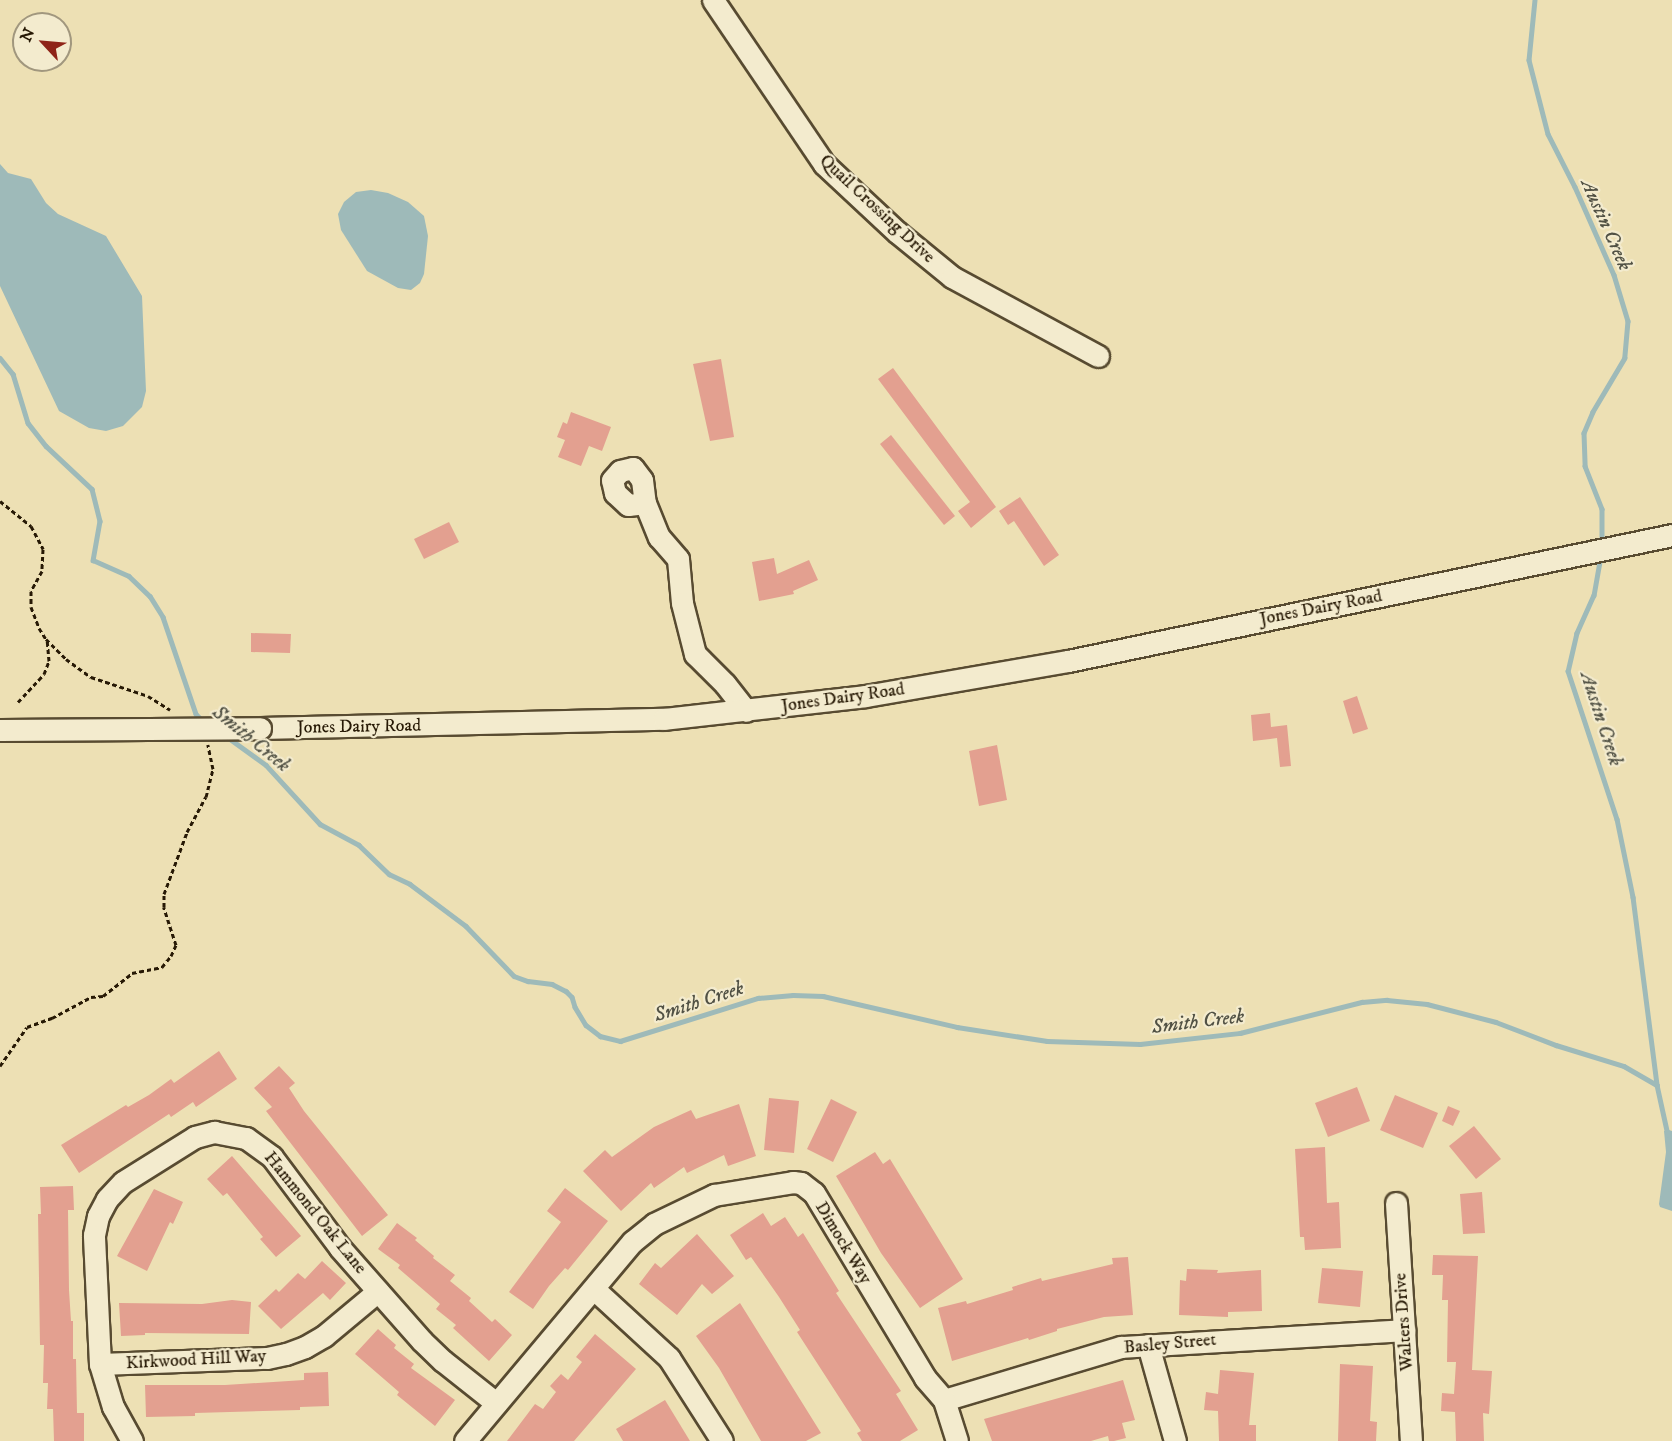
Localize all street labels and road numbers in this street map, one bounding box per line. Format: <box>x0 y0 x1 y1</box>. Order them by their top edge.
street label: Quail Crossing Drive <box>815 150 939 268</box>
street label: Jones Dairy Road <box>1258 586 1384 630</box>
street label: Jones Dairy Road <box>780 679 906 717</box>
street label: Jones Dairy Road <box>297 715 421 739</box>
street label: Hammond Oak Lane <box>259 1147 371 1279</box>
street label: Dimock Way <box>810 1198 876 1288</box>
street label: Walters Drive <box>1390 1272 1418 1372</box>
street label: Basley Street <box>1123 1329 1217 1359</box>
street label: Kirkwood Hill Way <box>125 1346 267 1374</box>

